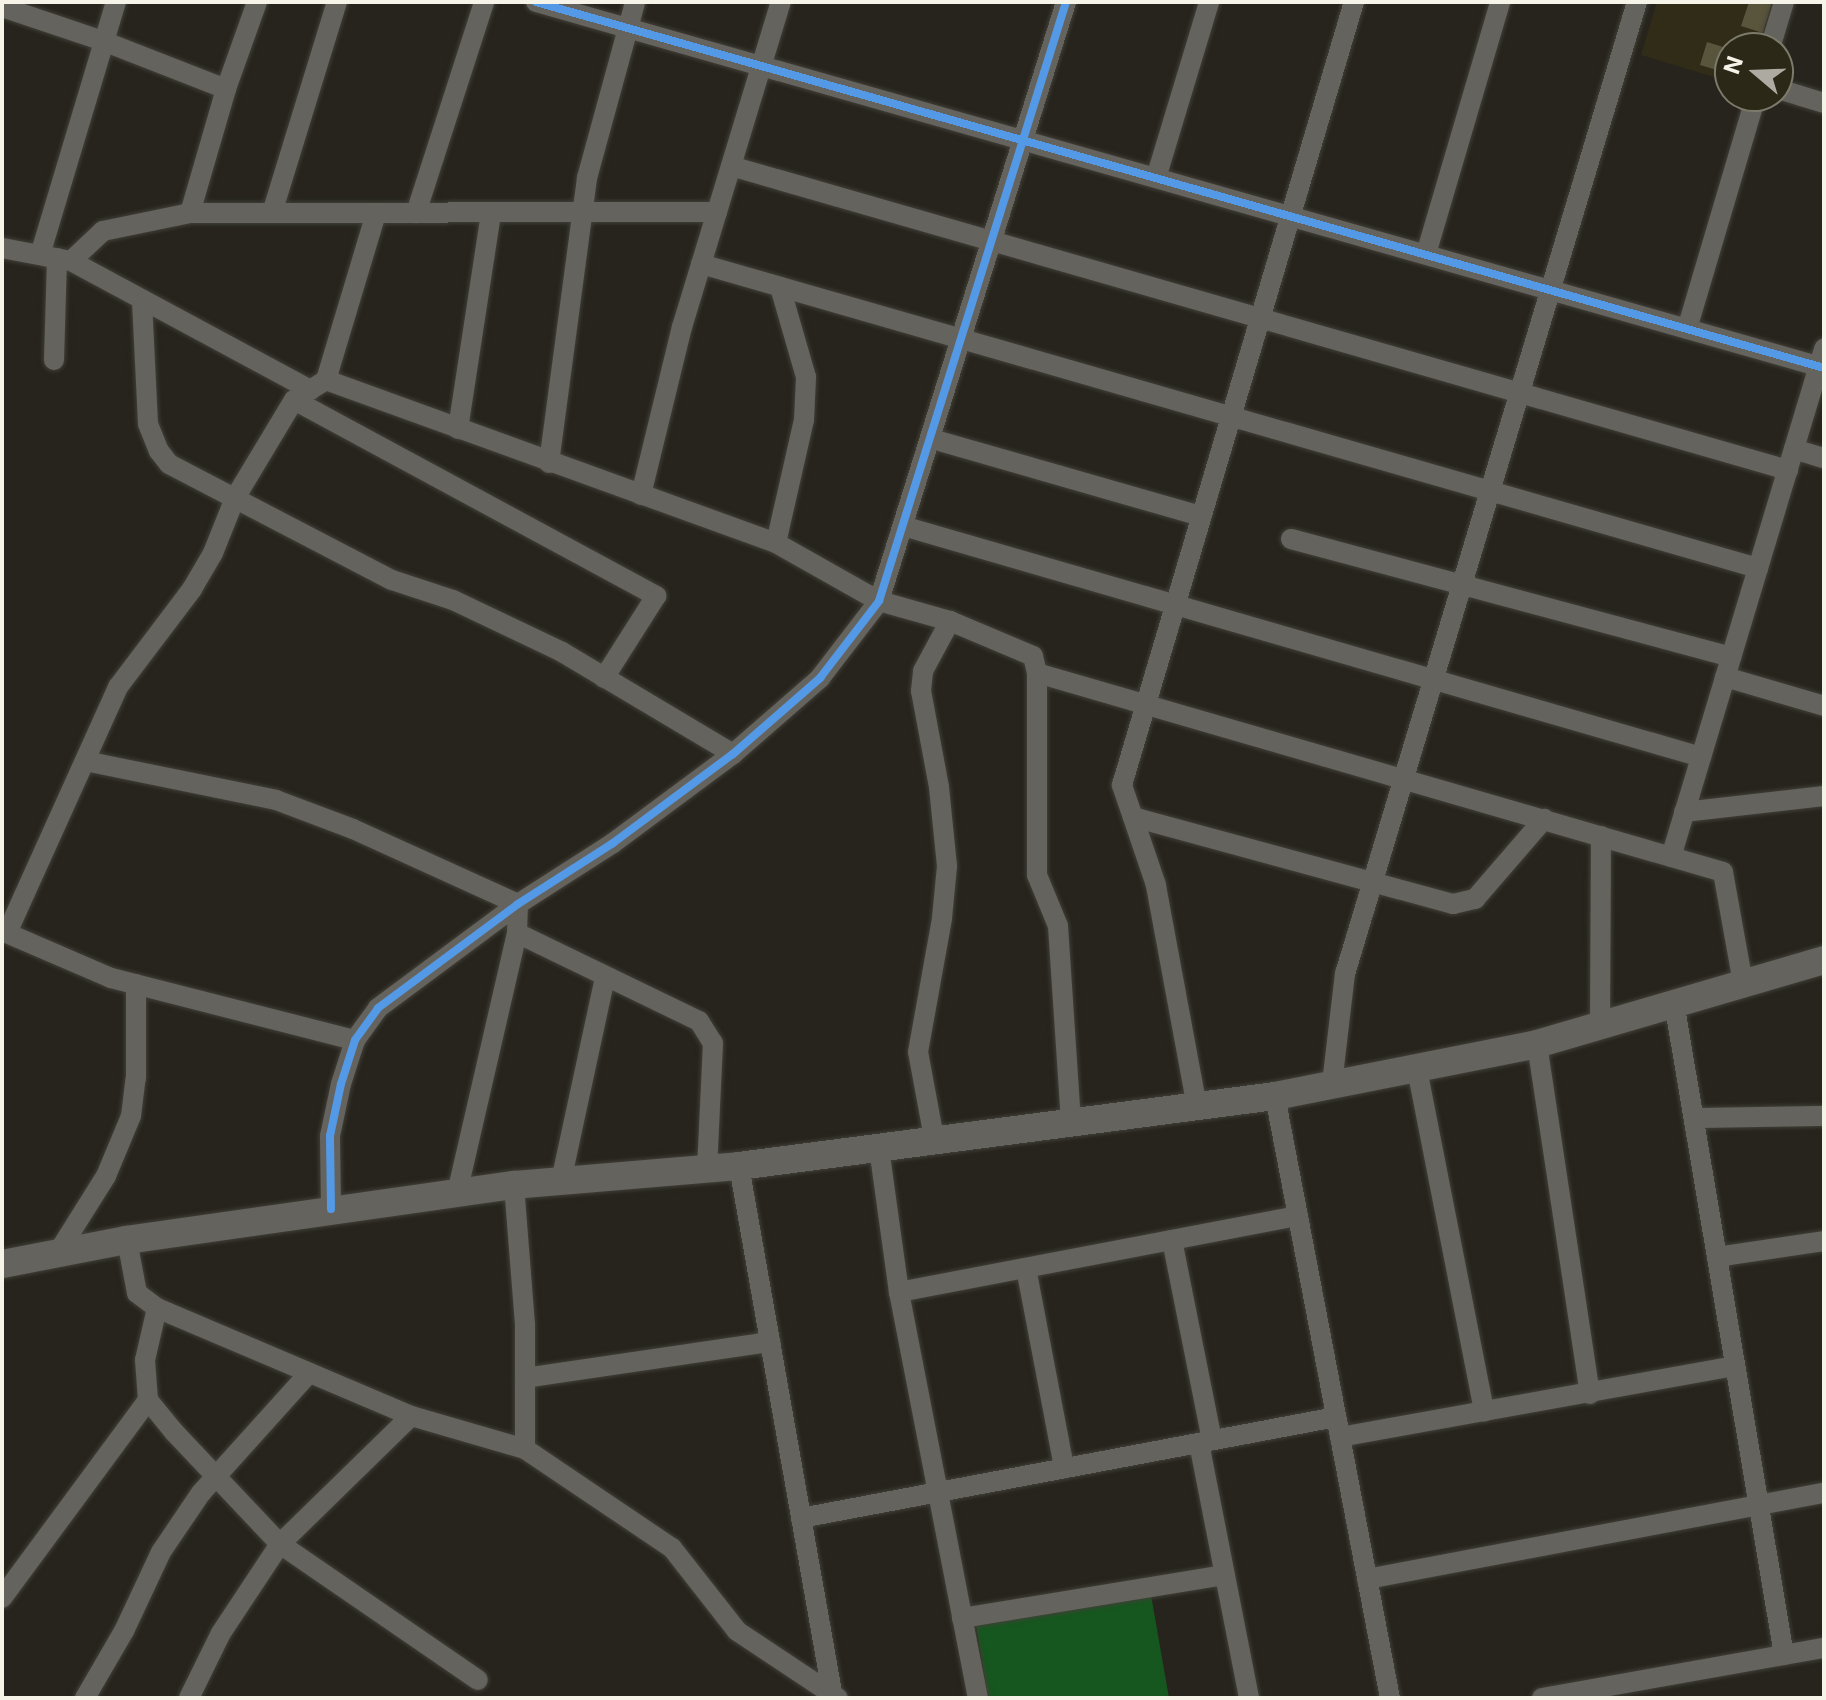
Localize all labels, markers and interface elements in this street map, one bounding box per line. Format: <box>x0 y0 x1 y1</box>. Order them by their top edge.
north arrow <box>1714 32 1794 112</box>
text: N <box>1718 53 1748 77</box>

